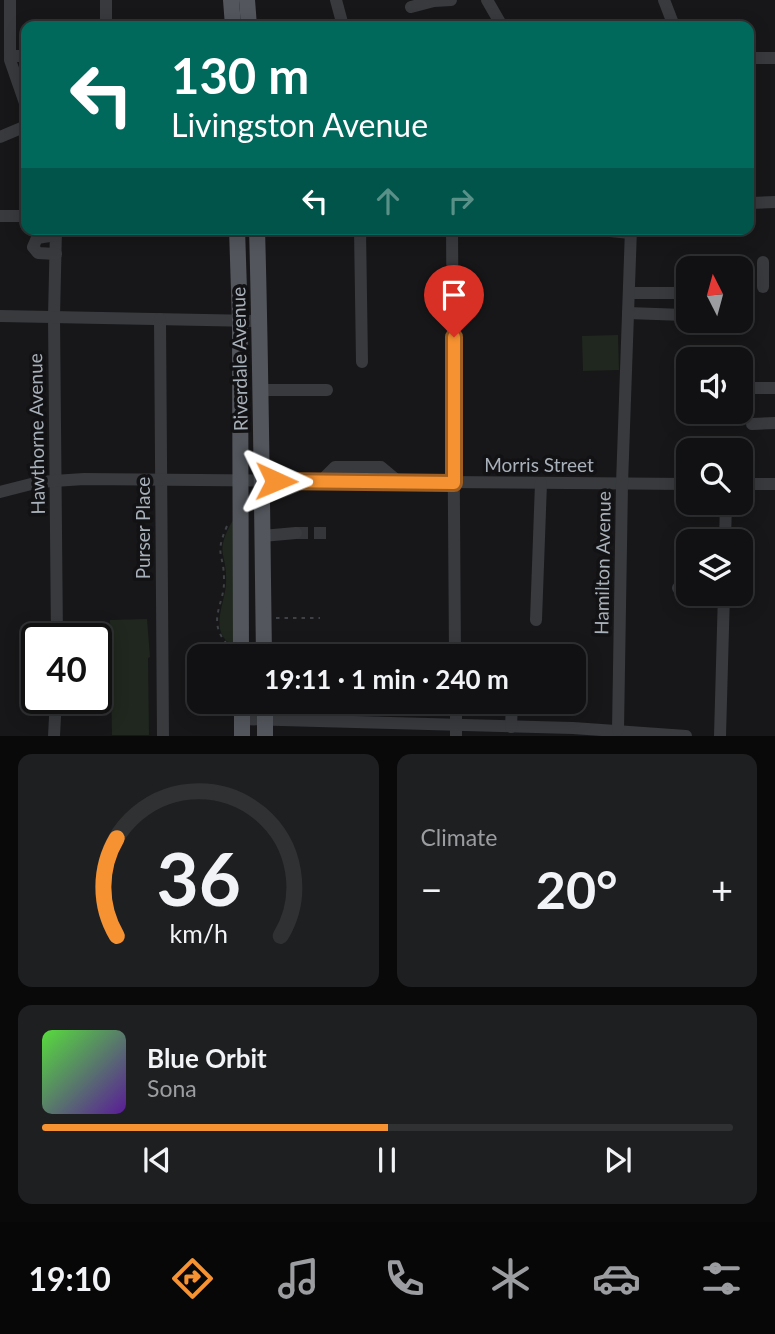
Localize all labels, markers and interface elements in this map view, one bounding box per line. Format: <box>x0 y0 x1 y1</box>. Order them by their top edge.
text: 130 m <box>171 46 309 104</box>
icon: left <box>56 49 147 140</box>
text: Livingston Avenue <box>171 105 428 144</box>
icon: left <box>296 182 334 220</box>
icon: ahead <box>369 182 407 220</box>
icon: right <box>442 182 480 220</box>
north arrow <box>676 256 752 332</box>
map controls <box>676 256 753 606</box>
pin <box>424 265 484 337</box>
icon: arrive <box>435 276 473 314</box>
street label: Riverdale Avenue <box>226 287 252 431</box>
button: sound <box>676 347 753 424</box>
street label: Hawthorne Avenue <box>23 353 49 515</box>
button: search <box>676 438 753 515</box>
position arrow <box>239 444 313 518</box>
street label: Morris Street <box>484 453 594 476</box>
street label: Purser Place <box>131 477 154 579</box>
street label: Hamilton Avenue <box>589 491 615 635</box>
button: layers <box>676 529 753 606</box>
speed limit sign: 40 <box>21 623 112 714</box>
text: 19:11 · 1 min · 240 m <box>264 663 509 695</box>
text: Climate <box>421 823 497 851</box>
text: 36 <box>156 835 240 923</box>
text: 20° <box>536 858 618 920</box>
text: − <box>421 866 443 912</box>
text: + <box>711 866 733 912</box>
text: km/h <box>169 918 228 948</box>
text: Blue Orbit <box>147 1042 267 1074</box>
text: Sona <box>147 1074 197 1102</box>
icon: previous <box>138 1141 176 1179</box>
icon: pause <box>368 1141 406 1179</box>
icon: next <box>599 1141 637 1179</box>
icon: directions <box>168 1254 217 1303</box>
icon: music <box>274 1254 323 1303</box>
icon: phone <box>380 1254 429 1303</box>
icon: climate <box>486 1254 535 1303</box>
icon: car <box>592 1254 641 1303</box>
icon: filters <box>697 1254 746 1303</box>
text: 19:10 <box>28 1259 111 1298</box>

